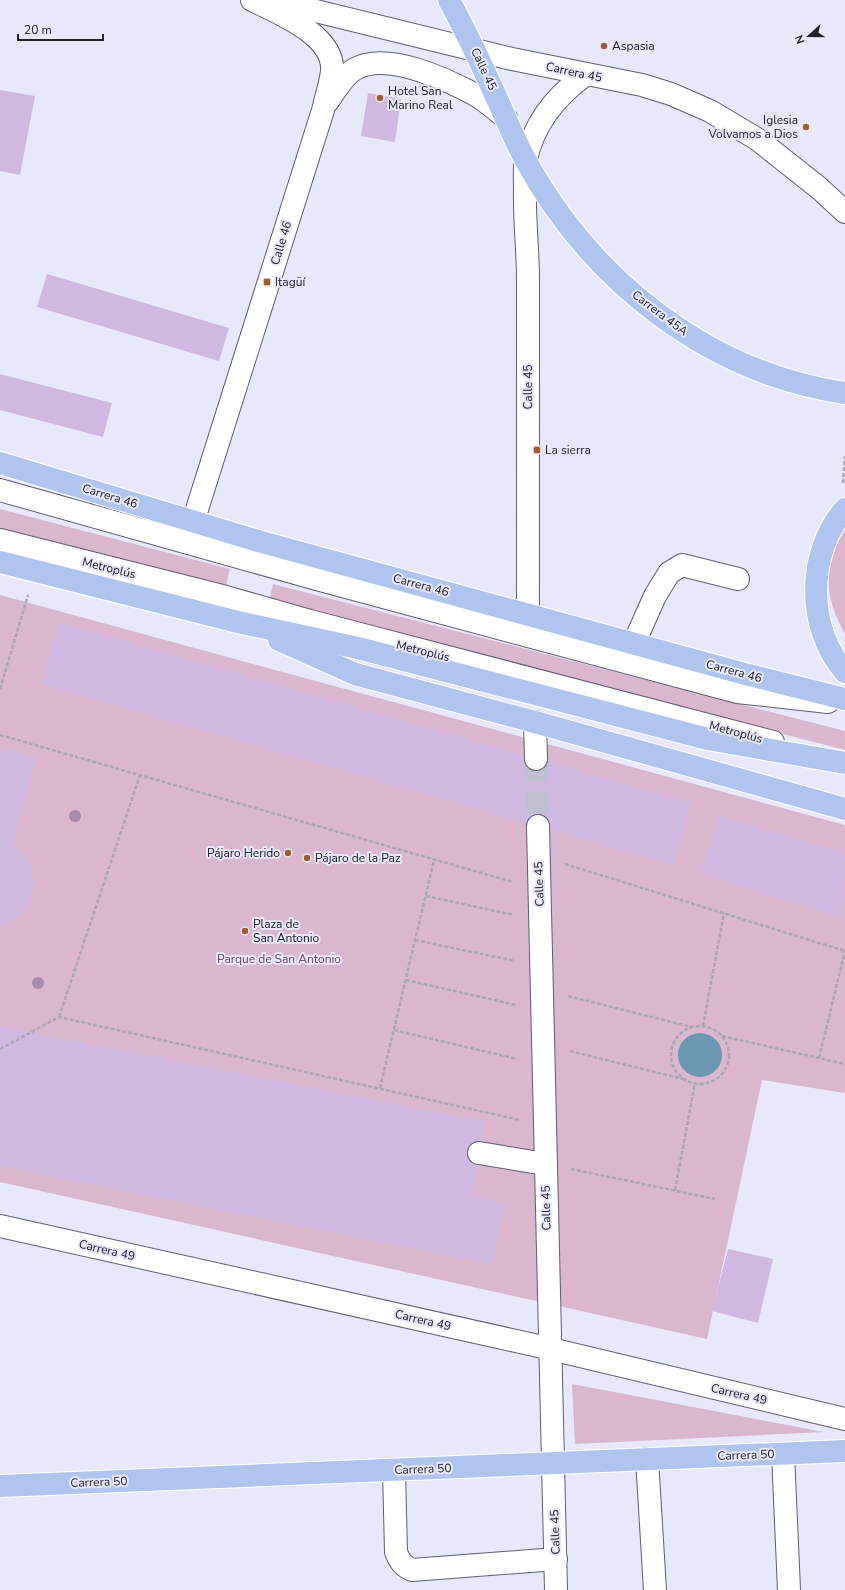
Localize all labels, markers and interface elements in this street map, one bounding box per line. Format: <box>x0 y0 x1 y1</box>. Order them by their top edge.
scale bar <box>18 16 103 42</box>
north arrow <box>789 16 829 56</box>
text: 20 m <box>24 22 52 38</box>
text: N <box>792 33 809 46</box>
place label: Aspasia <box>612 38 655 54</box>
marker: Aspasia <box>599 41 609 51</box>
street label: Calle 45 <box>467 45 501 93</box>
street label: Carrera 45 <box>544 58 604 86</box>
place label: Hotel San Marino Real <box>388 83 453 113</box>
marker: Hotel San Marino Real <box>375 93 385 103</box>
place label: Iglesia Volvamos a Dios <box>708 112 798 142</box>
marker: Iglesia Volvamos a Dios <box>801 122 811 132</box>
street label: Calle 46 <box>267 219 295 267</box>
place label: Itagüí <box>275 274 306 290</box>
marker: Itagüí <box>262 277 272 287</box>
street label: Carrera 45A <box>629 287 691 339</box>
street label: Calle 45 <box>520 364 536 410</box>
place label: La sierra <box>545 442 591 458</box>
marker: La sierra <box>532 445 542 455</box>
street label: Carrera 46 <box>80 480 140 512</box>
street label: Metroplús <box>80 554 138 582</box>
street label: Carrera 46 <box>391 570 451 600</box>
street label: Metroplús <box>394 637 452 665</box>
street label: Carrera 46 <box>704 656 764 686</box>
street label: Metroplús <box>707 717 765 747</box>
place label: Pájaro Herido <box>207 845 280 861</box>
marker: Pájaro Herido <box>283 848 293 858</box>
place label: Pájaro de la Paz <box>315 850 401 866</box>
marker: Pájaro de la Paz <box>302 853 312 863</box>
street label: Calle 45 <box>530 861 548 907</box>
place label: Plaza de San Antonio <box>253 916 320 946</box>
marker: Plaza de San Antonio <box>240 926 250 936</box>
park label: Parque de San Antonio <box>217 951 341 967</box>
street label: Calle 45 <box>538 1185 554 1231</box>
street label: Carrera 49 <box>77 1236 137 1264</box>
street label: Carrera 49 <box>393 1306 453 1334</box>
street label: Carrera 49 <box>709 1380 769 1408</box>
street label: Carrera 50 <box>717 1446 775 1464</box>
street label: Carrera 50 <box>394 1460 452 1478</box>
street label: Carrera 50 <box>70 1473 128 1491</box>
street label: Calle 45 <box>546 1509 564 1555</box>

